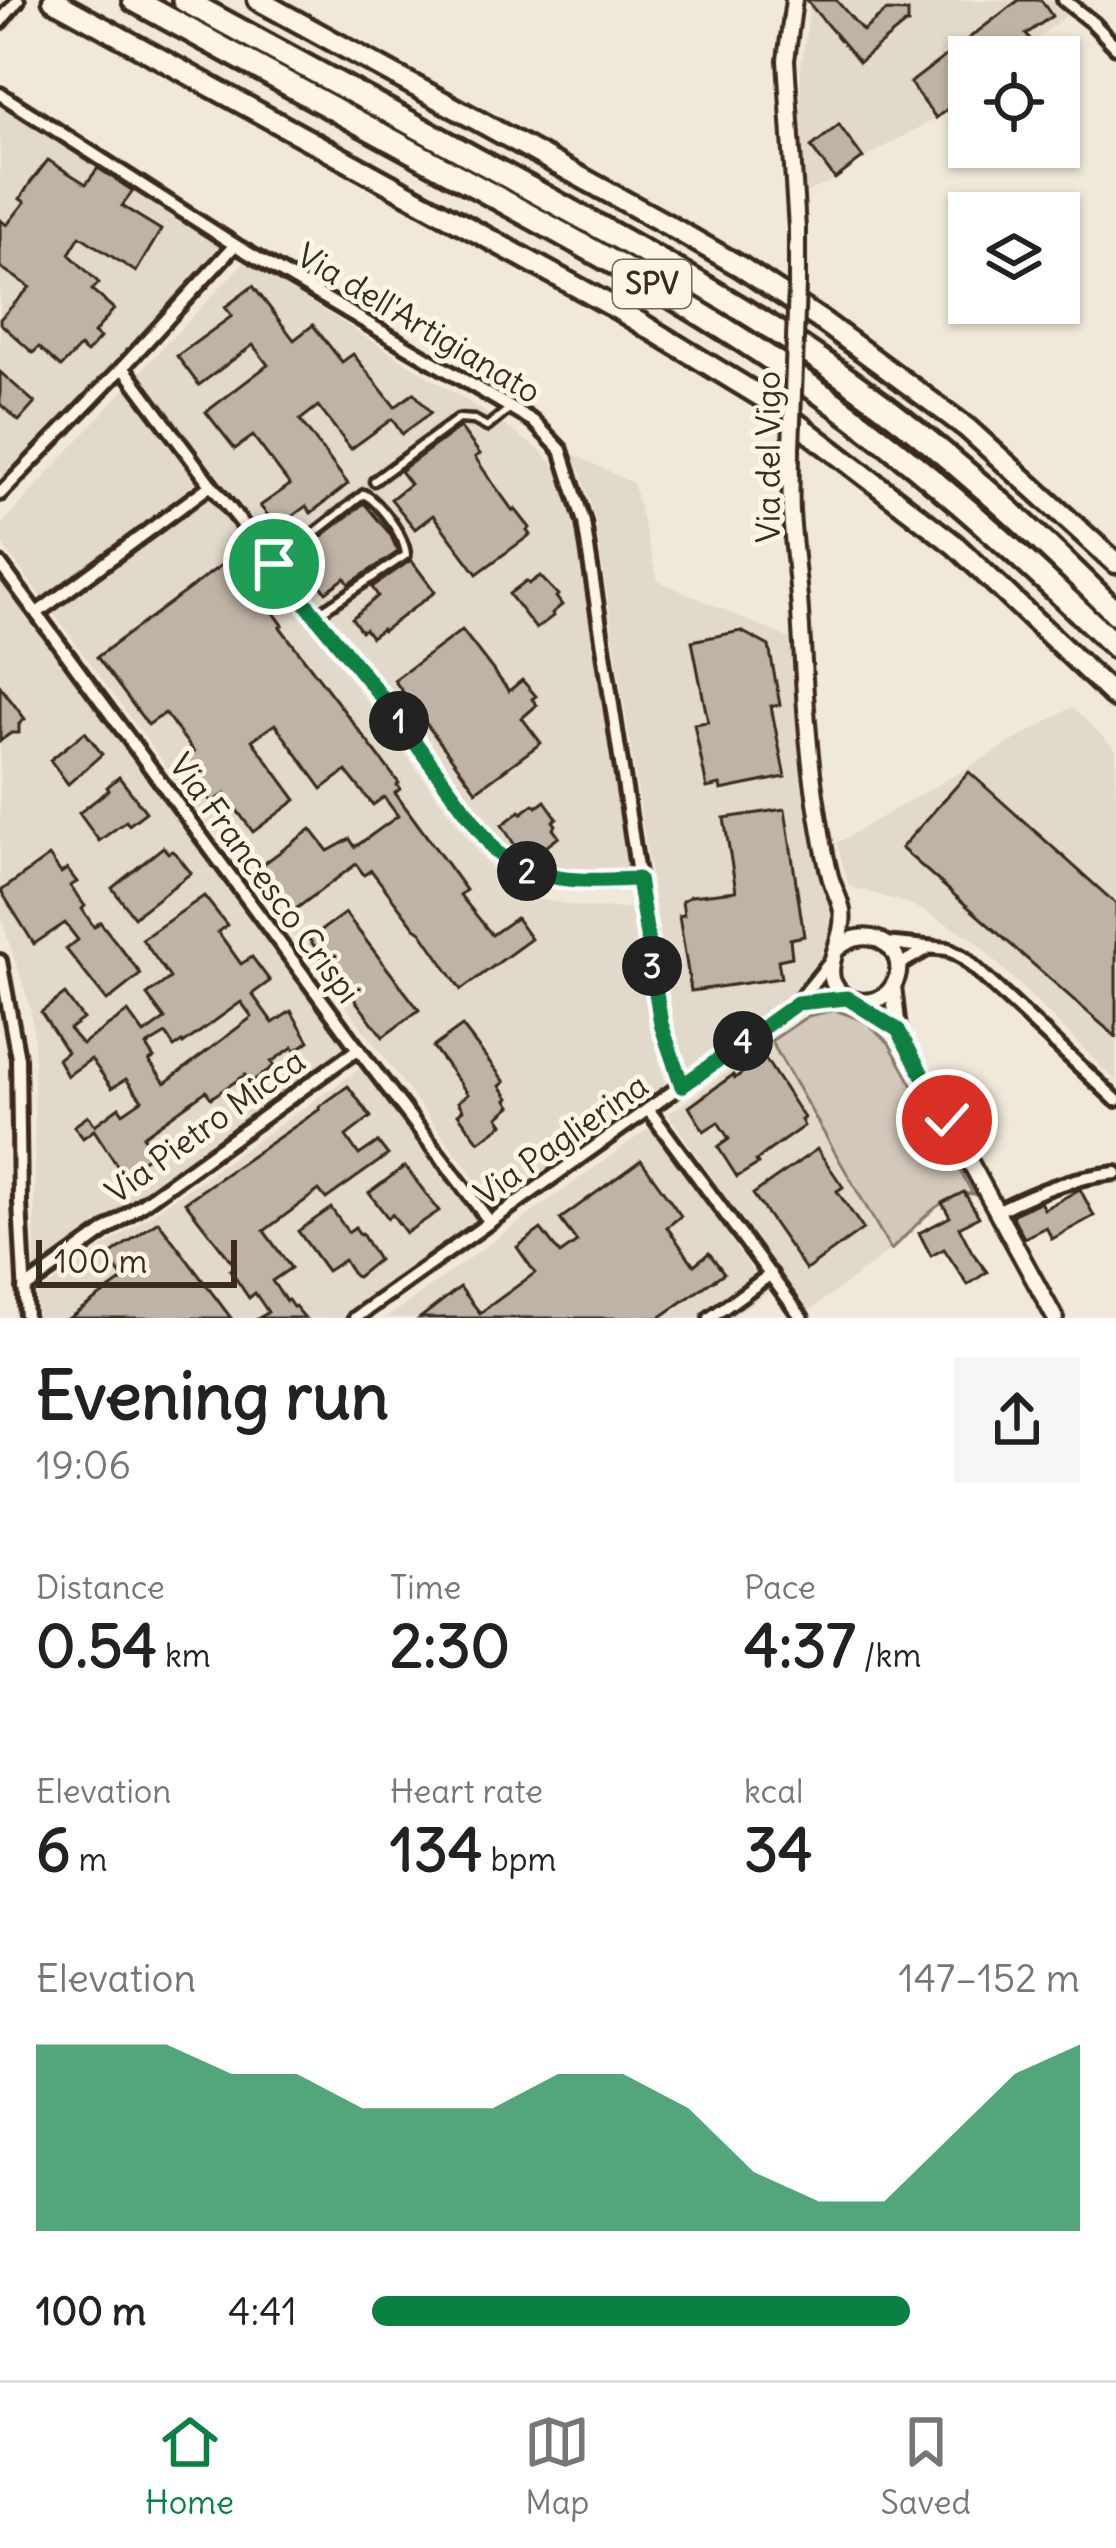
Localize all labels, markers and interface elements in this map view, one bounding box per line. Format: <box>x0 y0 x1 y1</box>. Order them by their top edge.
map controls <box>948 36 1080 324</box>
button: locate <box>948 36 1080 168</box>
button: layers <box>948 192 1080 324</box>
street label: Via dell'Artigianato <box>289 234 549 412</box>
road number: SPV <box>613 260 691 308</box>
street label: Via del Vigo <box>747 371 789 543</box>
pin <box>223 513 325 615</box>
icon: arrive <box>241 531 307 597</box>
pin: 1 <box>369 691 429 751</box>
text: 1 <box>392 700 406 742</box>
street label: Via Francesco Crispi <box>160 745 370 1011</box>
pin: 2 <box>497 841 557 901</box>
text: 2 <box>518 850 536 892</box>
pin: 3 <box>622 936 682 996</box>
text: 3 <box>643 945 661 987</box>
pin: 4 <box>713 1011 773 1071</box>
text: 4 <box>733 1020 753 1062</box>
street label: Via Pietro Micca <box>97 1040 313 1212</box>
street label: Via Paglierina <box>466 1064 656 1214</box>
pin <box>896 1069 998 1171</box>
icon: check <box>914 1087 980 1153</box>
scale bar <box>36 1234 237 1287</box>
text: 100 m <box>54 1240 147 1282</box>
text: Evening run <box>36 1354 389 1437</box>
button: share <box>954 1357 1080 1483</box>
text: 19:06 <box>36 1441 131 1490</box>
text: Distance <box>36 1566 165 1608</box>
text: Time <box>390 1566 461 1608</box>
text: Pace <box>744 1566 816 1608</box>
text: 0.54 <box>36 1608 157 1683</box>
text: 2:30 <box>390 1608 510 1683</box>
text: 4:37 <box>744 1608 856 1683</box>
text: km <box>157 1634 211 1676</box>
text: /km <box>856 1634 921 1676</box>
text: Elevation <box>36 1770 171 1812</box>
text: Heart rate <box>390 1770 543 1812</box>
text: kcal <box>744 1770 803 1812</box>
text: 6 <box>36 1812 71 1887</box>
text: 134 <box>390 1812 483 1887</box>
text: 34 <box>744 1812 813 1887</box>
text: m <box>71 1838 107 1880</box>
text: bpm <box>483 1838 556 1880</box>
text: Elevation <box>36 1954 196 2003</box>
text: 147–152 m <box>898 1954 1080 2003</box>
text: 100 m <box>36 2287 146 2336</box>
text: 4:41 <box>228 2287 297 2336</box>
tab: Home <box>145 2409 234 2523</box>
tab: Map <box>524 2409 590 2523</box>
tab: Saved <box>880 2409 971 2523</box>

